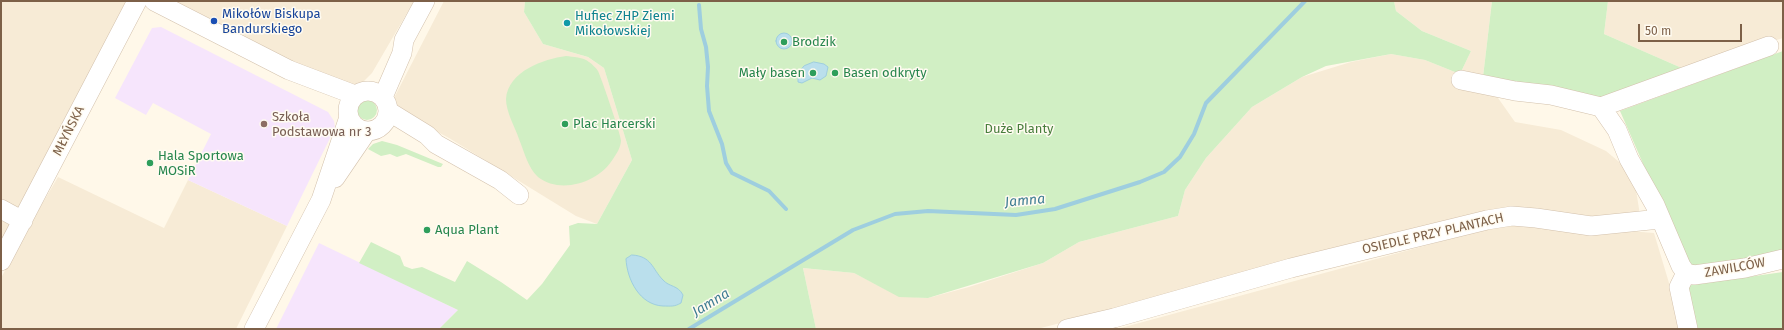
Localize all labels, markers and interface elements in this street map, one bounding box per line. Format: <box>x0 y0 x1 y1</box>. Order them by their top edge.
place label: Mikołów Biskupa Bandurskiego <box>222 6 321 37</box>
place label: Hufiec ZHP Ziemi Mikołowskiej <box>575 8 675 39</box>
marker: Mikołów Biskupa Bandurskiego <box>209 16 219 26</box>
scale bar <box>1640 16 1744 42</box>
marker: Hufiec ZHP Ziemi Mikołowskiej <box>562 18 572 28</box>
text: 50 m <box>1645 24 1671 38</box>
place label: Brodzik <box>792 34 836 50</box>
marker: Brodzik <box>779 37 789 47</box>
place label: Mały basen <box>739 65 805 81</box>
place label: Basen odkryty <box>843 65 927 81</box>
marker: Mały basen <box>808 68 818 78</box>
marker: Basen odkryty <box>830 68 840 78</box>
street label: MŁYŃSKA <box>50 103 88 159</box>
place label: Szkoła Podstawowa nr 3 <box>272 109 371 140</box>
place label: Plac Harcerski <box>573 116 656 132</box>
marker: Szkoła Podstawowa nr 3 <box>259 119 269 129</box>
marker: Plac Harcerski <box>560 119 570 129</box>
park label: Duże Planty <box>985 121 1053 137</box>
place label: Hala Sportowa MOSiR <box>158 148 244 179</box>
marker: Hala Sportowa MOSiR <box>145 158 155 168</box>
water label: Jamna <box>1004 191 1046 211</box>
street label: OSIEDLE PRZY PLANTACH <box>1361 210 1505 258</box>
place label: Aqua Plant <box>435 222 499 238</box>
marker: Aqua Plant <box>422 225 432 235</box>
street label: ZAWILCÓW <box>1703 255 1767 281</box>
water label: Jamna <box>689 285 733 321</box>

